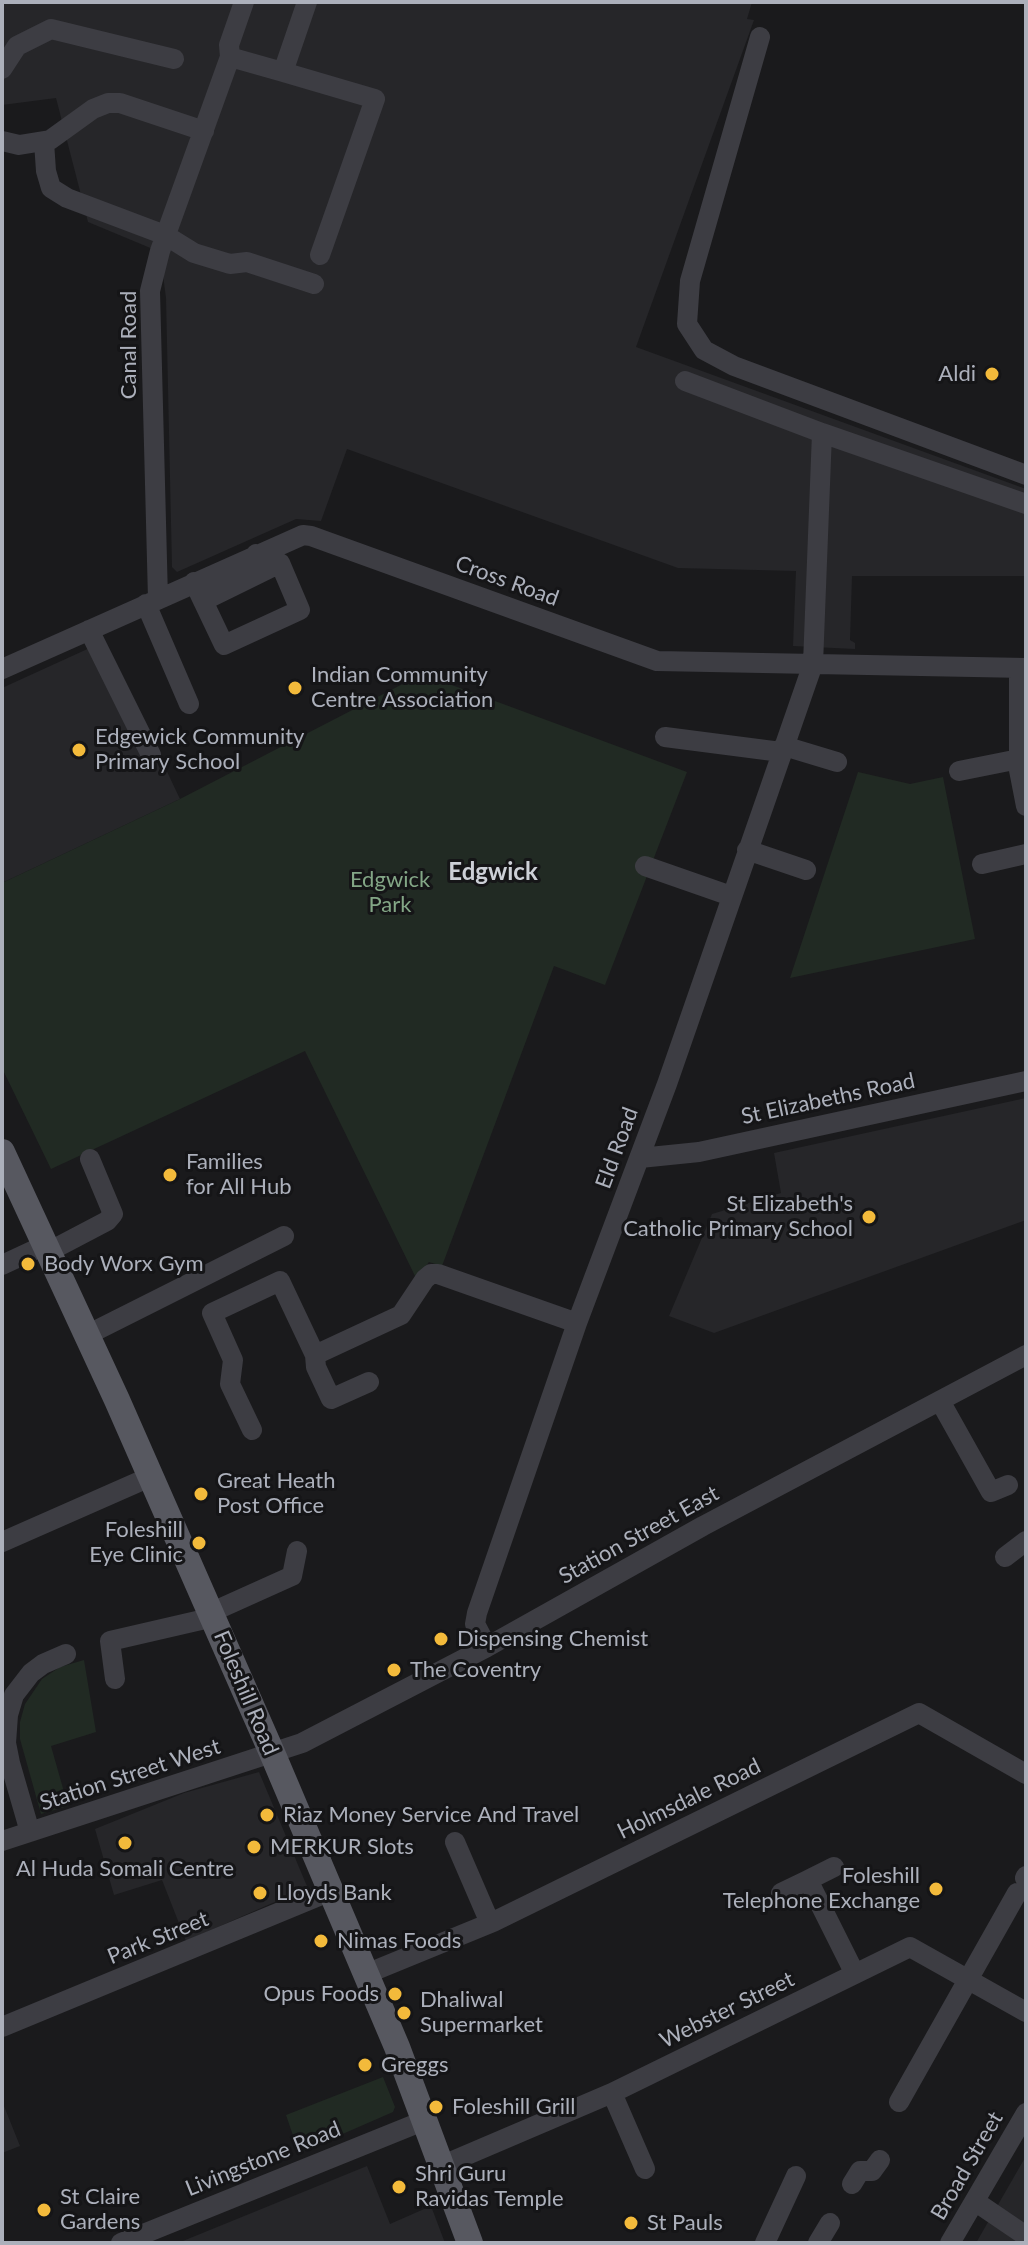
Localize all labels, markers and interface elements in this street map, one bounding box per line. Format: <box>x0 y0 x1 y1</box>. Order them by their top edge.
street label: Canal Road <box>116 291 142 399</box>
place label: Aldi <box>938 361 976 387</box>
marker: Aldi <box>983 365 1001 383</box>
street label: Cross Road <box>452 550 562 612</box>
place label: Indian Community Centre Association <box>311 662 493 714</box>
marker: Indian Community Centre Association <box>286 679 304 697</box>
place label: Edgewick Community Primary School <box>95 724 304 776</box>
marker: Edgewick Community Primary School <box>70 741 88 759</box>
district label: Edgwick <box>448 858 538 886</box>
park label: Edgwick Park <box>350 867 430 918</box>
street label: St Elizabeths Road <box>739 1068 917 1130</box>
street label: Eld Road <box>590 1104 644 1192</box>
place label: Families for All Hub <box>186 1149 292 1200</box>
marker: Families for All Hub <box>161 1166 179 1184</box>
place label: St Elizabeth's Catholic Primary School <box>623 1191 853 1242</box>
marker: St Elizabeth's Catholic Primary School <box>860 1208 878 1226</box>
place label: Body Worx Gym <box>44 1251 204 1277</box>
marker: Body Worx Gym <box>19 1255 37 1273</box>
place label: Great Heath Post Office <box>217 1468 335 1520</box>
street label: Station Street East <box>555 1480 723 1590</box>
marker: Great Heath Post Office <box>192 1485 210 1503</box>
place label: Foleshill Eye Clinic <box>89 1517 183 1568</box>
marker: Foleshill Eye Clinic <box>190 1534 208 1552</box>
place label: Dispensing Chemist <box>457 1626 648 1652</box>
street label: Foleshill Road <box>208 1627 284 1759</box>
marker: Dispensing Chemist <box>432 1630 450 1648</box>
place label: The Coventry <box>410 1657 541 1683</box>
marker: The Coventry <box>385 1661 403 1679</box>
street label: Station Street West <box>36 1733 224 1817</box>
street label: Holmsdale Road <box>613 1753 765 1845</box>
place label: Riaz Money Service And Travel <box>283 1802 579 1828</box>
marker: Riaz Money Service And Travel <box>258 1806 276 1824</box>
marker: Al Huda Somali Centre <box>116 1834 134 1852</box>
place label: MERKUR Slots <box>270 1834 414 1860</box>
marker: MERKUR Slots <box>245 1838 263 1856</box>
place label: Al Huda Somali Centre <box>16 1856 234 1882</box>
place label: Foleshill Telephone Exchange <box>723 1863 920 1914</box>
place label: Lloyds Bank <box>276 1880 392 1906</box>
marker: Foleshill Telephone Exchange <box>927 1880 945 1898</box>
marker: Lloyds Bank <box>251 1884 269 1902</box>
street label: Park Street <box>104 1906 212 1970</box>
place label: Nimas Foods <box>337 1928 461 1954</box>
marker: Nimas Foods <box>312 1932 330 1950</box>
street label: Webster Street <box>656 1966 798 2054</box>
place label: Opus Foods <box>264 1981 379 2007</box>
marker: Opus Foods <box>386 1985 404 2003</box>
place label: Dhaliwal Supermarket <box>420 1987 543 2038</box>
marker: Dhaliwal Supermarket <box>395 2004 413 2022</box>
place label: Greggs <box>381 2052 448 2078</box>
marker: Greggs <box>356 2056 374 2074</box>
place label: Foleshill Grill <box>452 2094 575 2120</box>
marker: Foleshill Grill <box>427 2098 445 2116</box>
street label: Broad Street <box>925 2107 1009 2225</box>
street label: Livingstone Road <box>182 2116 344 2202</box>
place label: Shri Guru Ravidas Temple <box>415 2161 564 2212</box>
marker: Shri Guru Ravidas Temple <box>390 2178 408 2196</box>
place label: St Claire Gardens <box>60 2184 140 2236</box>
marker: St Claire Gardens <box>35 2201 53 2219</box>
place label: St Pauls <box>647 2210 723 2236</box>
marker: St Pauls <box>622 2214 640 2232</box>

